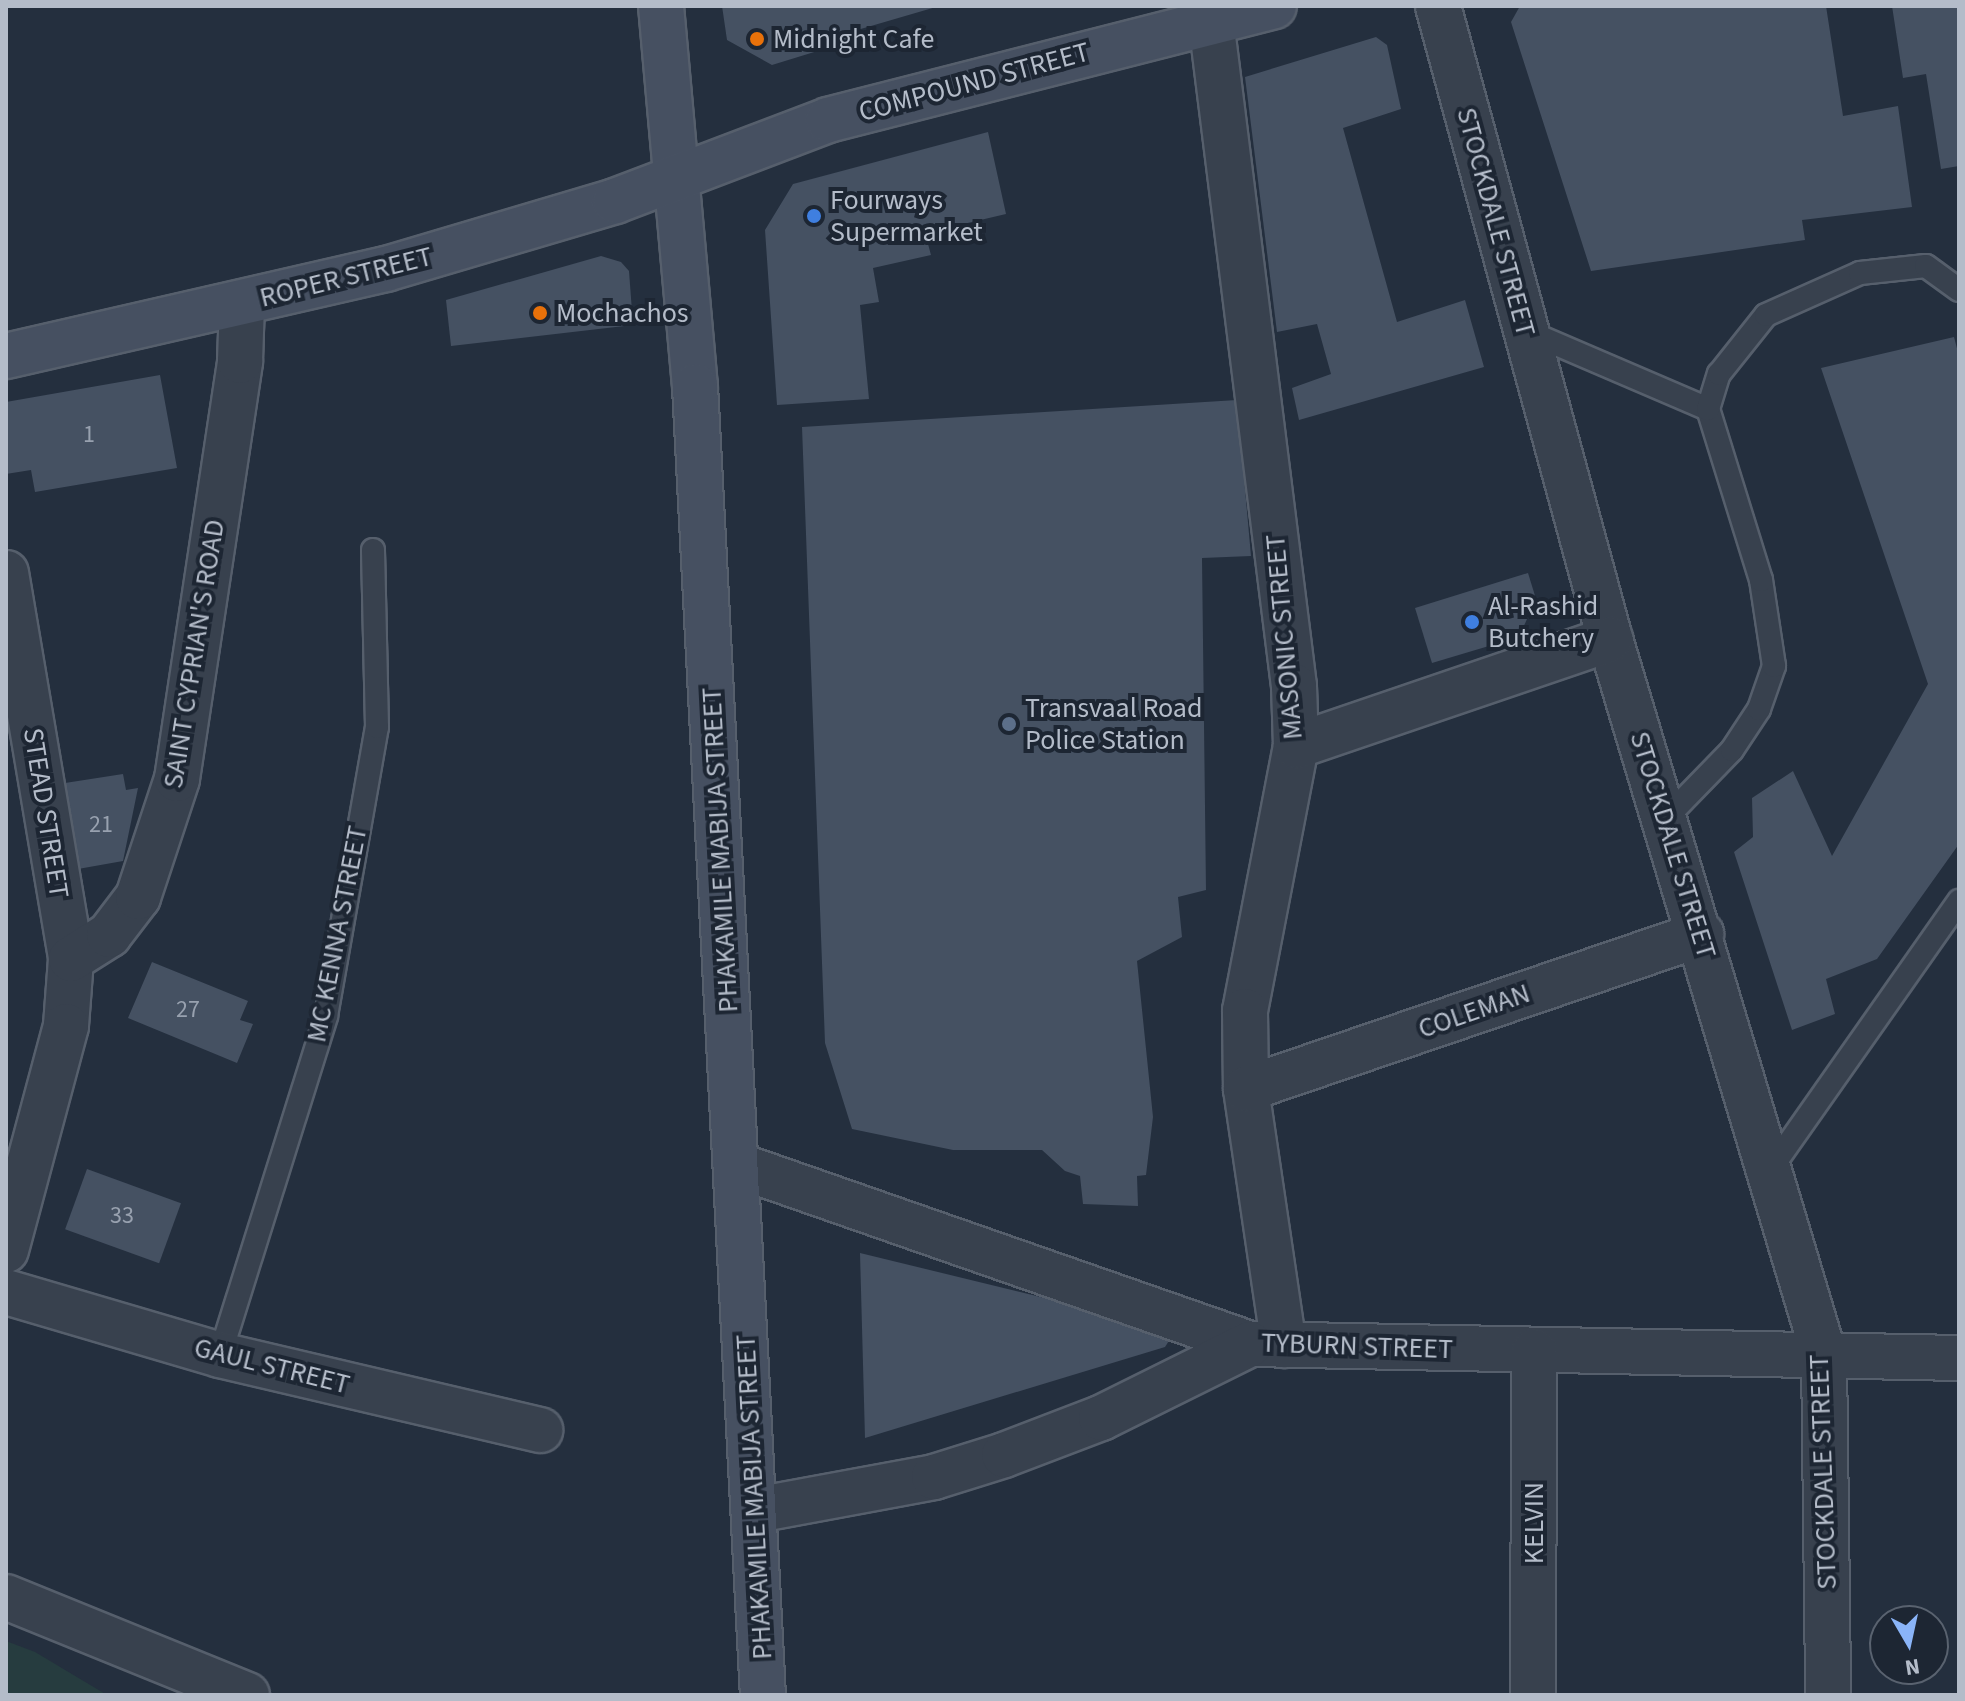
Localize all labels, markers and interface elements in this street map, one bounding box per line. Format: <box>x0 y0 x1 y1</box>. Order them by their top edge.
place label: Midnight Cafe <box>773 22 934 56</box>
marker: Midnight Cafe <box>748 30 766 48</box>
street label: COMPOUND STREET <box>855 35 1093 129</box>
street label: STOCKDALE STREET <box>1449 104 1543 340</box>
place label: Fourways Supermarket <box>830 183 983 249</box>
marker: Fourways Supermarket <box>805 207 823 225</box>
street label: ROPER STREET <box>256 239 436 315</box>
place label: Mochachos <box>556 296 688 330</box>
marker: Mochachos <box>531 304 549 322</box>
house number: 1 <box>83 421 95 449</box>
street label: SAINT CYPRIAN'S ROAD <box>156 517 232 791</box>
street label: MASONIC STREET <box>1258 533 1310 741</box>
place label: Al-Rashid Butchery <box>1488 589 1598 655</box>
marker: Al-Rashid Butchery <box>1463 613 1481 631</box>
street label: PHAKAMILE MABIJA STREET <box>695 687 745 1013</box>
place label: Transvaal Road Police Station <box>1025 691 1202 757</box>
marker: Transvaal Road Police Station <box>1000 715 1018 733</box>
street label: STEAD STREET <box>16 725 76 901</box>
street label: STOCKDALE STREET <box>1623 727 1723 963</box>
house number: 21 <box>89 811 113 839</box>
street label: MC KENNA STREET <box>300 823 374 1045</box>
street label: COLEMAN <box>1414 976 1534 1046</box>
house number: 27 <box>176 996 200 1024</box>
house number: 33 <box>110 1202 134 1230</box>
street label: TYBURN STREET <box>1260 1326 1454 1366</box>
street label: GAUL STREET <box>191 1330 353 1402</box>
street label: PHAKAMILE MABIJA STREET <box>729 1334 779 1660</box>
street label: STOCKDALE STREET <box>1802 1354 1844 1590</box>
street label: KELVIN <box>1517 1482 1551 1564</box>
north arrow <box>1869 1605 1949 1685</box>
text: N <box>1903 1650 1922 1684</box>

